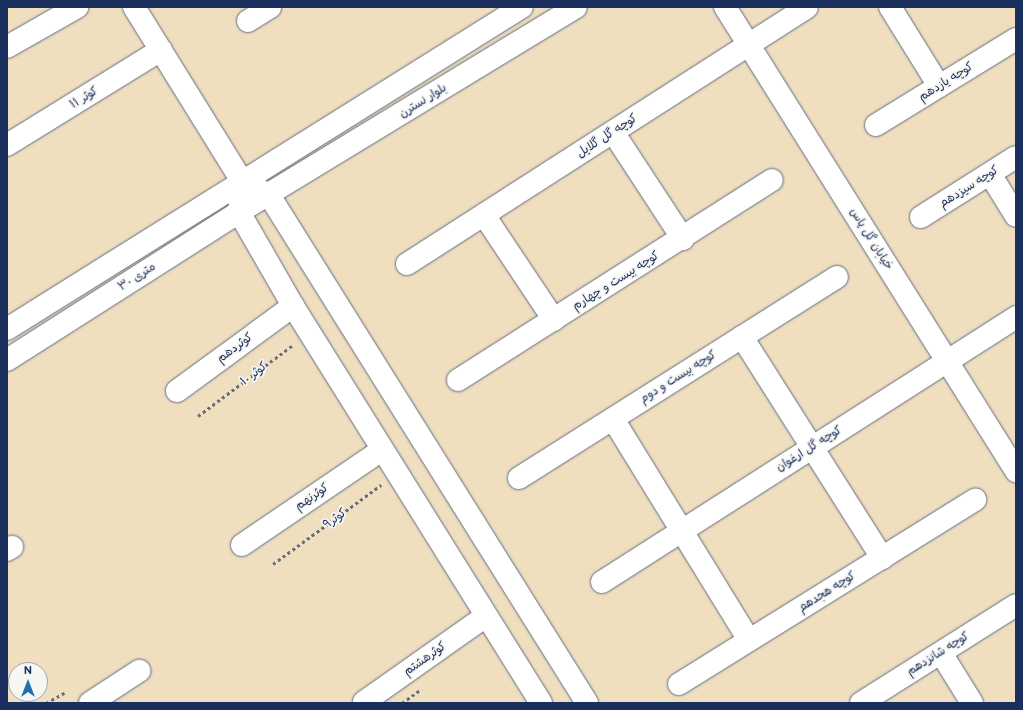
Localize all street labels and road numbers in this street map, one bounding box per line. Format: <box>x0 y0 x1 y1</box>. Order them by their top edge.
street label: کوچه یازدهم <box>916 60 976 104</box>
street label: بلوار نسترن <box>397 81 449 121</box>
street label: کوثر ۱۱ <box>67 84 101 112</box>
street label: کوچه گل گلایل <box>574 111 640 161</box>
street label: کوچه سیزدهم <box>937 163 1001 211</box>
street label: خیابان گل یاس <box>846 205 896 273</box>
street label: کوچه بیست و چهارم <box>570 248 662 314</box>
street label: ۳۰ متری <box>116 260 158 294</box>
street label: کوثردهم <box>214 330 256 366</box>
street label: کوچه بیست و دوم <box>637 348 719 406</box>
street label: کوثر ۱۰ <box>238 359 270 389</box>
street label: کوچه گل ارغوان <box>773 423 845 475</box>
street label: کوثرنهم <box>292 480 332 514</box>
street label: کوثر۹ <box>320 506 350 532</box>
street label: کوچه هجدهم <box>796 569 858 615</box>
street label: کوچه شانزدهم <box>904 629 972 679</box>
street label: کوثرهشتم <box>401 639 449 679</box>

